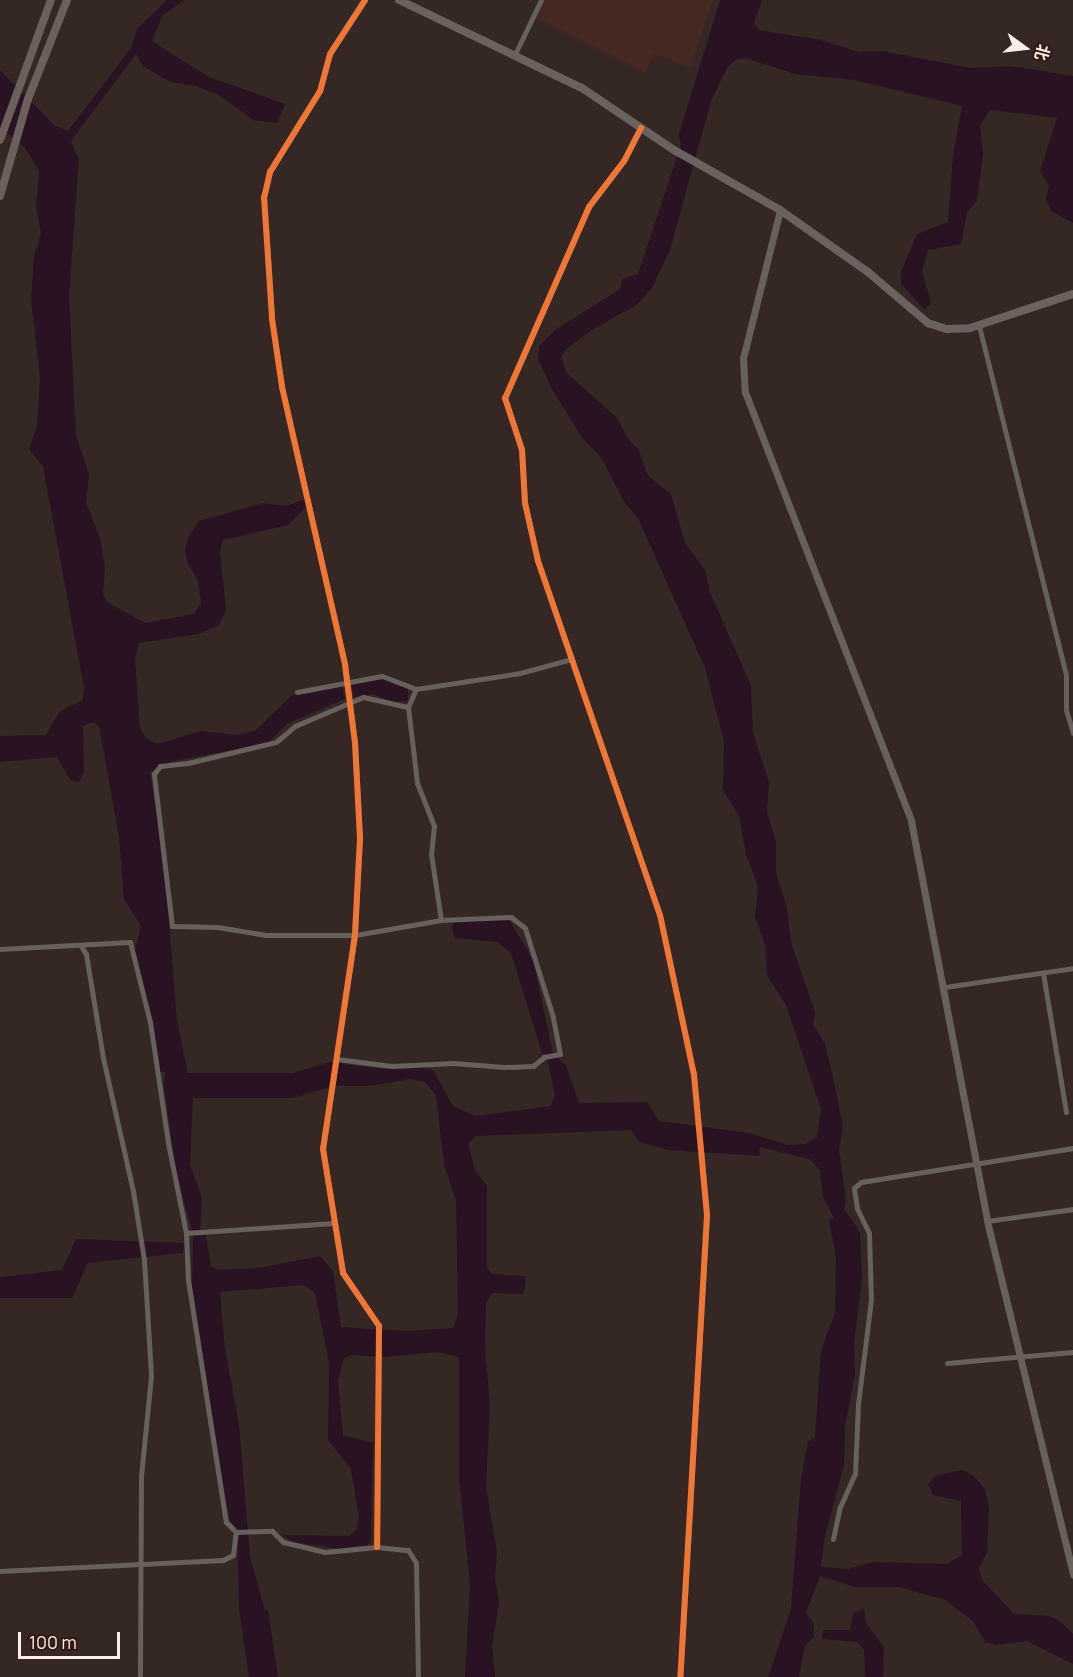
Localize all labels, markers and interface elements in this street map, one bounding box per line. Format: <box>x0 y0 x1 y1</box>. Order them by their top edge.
north arrow <box>995 18 1055 78</box>
text: 北 <box>1030 42 1055 63</box>
scale bar <box>21 1620 123 1658</box>
text: 100 m <box>29 1630 77 1654</box>

